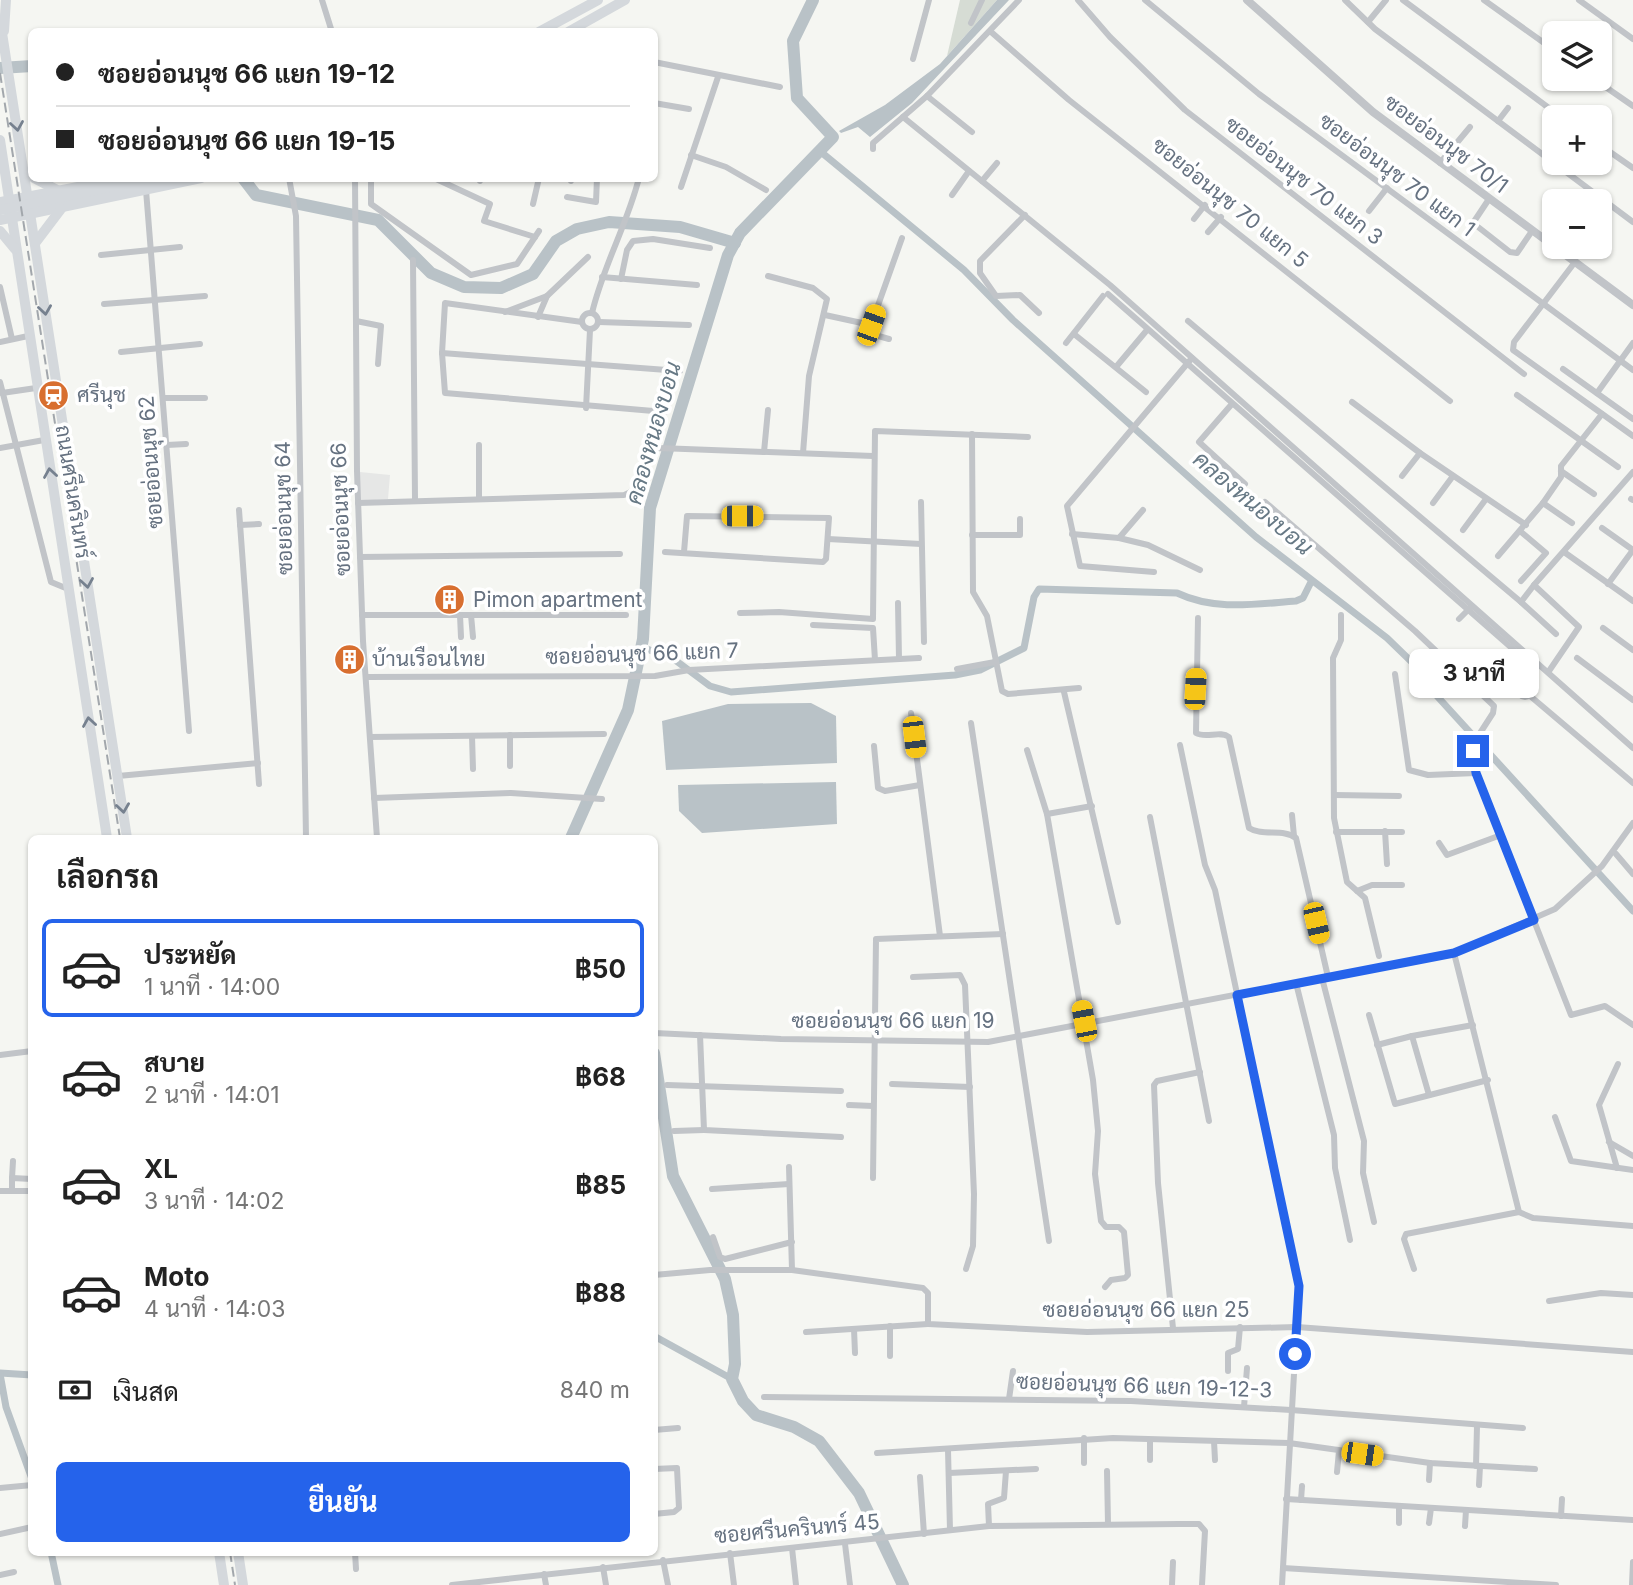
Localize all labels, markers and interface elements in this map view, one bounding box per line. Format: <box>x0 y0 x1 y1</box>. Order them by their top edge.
map controls <box>1542 21 1612 259</box>
button: layers <box>1542 21 1612 91</box>
text: ซอยอ่อนนุช 66 แยก 19-12 <box>98 58 395 89</box>
street label: ซอยอ่อนนุช 70/1 <box>1378 89 1513 200</box>
button: + <box>1542 105 1612 175</box>
street label: ซอยอ่อนนุช 70 แยก 1 <box>1313 108 1480 243</box>
street label: ซอยอ่อนนุช 70 แยก 3 <box>1219 111 1388 251</box>
one-way arrow <box>9 120 24 132</box>
text: ซอยอ่อนนุช 66 แยก 19-15 <box>98 125 395 156</box>
street label: ซอยอ่อนนุช 70 แยก 5 <box>1146 132 1313 275</box>
button: − <box>1542 189 1612 259</box>
car <box>854 302 889 348</box>
one-way arrow <box>38 304 53 316</box>
water label: คลองหนองบอน <box>619 358 687 508</box>
station icon: ศรีนุช <box>37 378 71 412</box>
place label: ศรีนุช <box>77 382 126 409</box>
street label: ซอยอ่อนนุช 62 <box>133 395 170 529</box>
street label: ถนนศรีนครินทร์ <box>51 423 97 561</box>
street label: ซอยอ่อนนุช 64 <box>270 441 299 575</box>
street label: ซอยอ่อนนุช 66 <box>326 442 357 576</box>
water label: คลองหนองบอน <box>1188 445 1319 561</box>
one-way arrow <box>43 468 58 479</box>
car <box>722 506 764 527</box>
one-way arrow <box>79 577 94 589</box>
building icon: Pimon apartment <box>433 583 467 617</box>
place label: Pimon apartment <box>473 587 643 612</box>
street label: ซอยอ่อนนุช 66 แยก 7 <box>545 638 739 671</box>
building icon: บ้านเรือนไทย <box>332 642 366 676</box>
place label: บ้านเรือนไทย <box>372 645 485 671</box>
callout: 3 นาที <box>1408 650 1538 698</box>
text: 3 นาที <box>1443 659 1505 687</box>
car <box>1184 667 1207 711</box>
car <box>902 715 927 759</box>
one-way arrow <box>81 717 96 728</box>
route end <box>1457 735 1489 767</box>
one-way arrow <box>115 802 130 814</box>
text: เลือกรถ <box>56 857 159 896</box>
car <box>1302 900 1331 946</box>
icon: car <box>60 937 123 1000</box>
text: ประหยัด <box>144 939 237 970</box>
text: ฿50 <box>575 953 626 984</box>
text: 1 นาที · 14:00 <box>144 973 280 1001</box>
car <box>1070 998 1099 1044</box>
street label: ซอยอ่อนนุช 66 แยก 19 <box>791 1008 995 1035</box>
icon: car <box>60 1045 123 1108</box>
text: สบาย <box>144 1047 205 1078</box>
text: ฿68 <box>575 1061 626 1092</box>
text: 2 นาที · 14:01 <box>144 1081 280 1109</box>
icon: car <box>60 1153 123 1216</box>
text: XL <box>144 1153 178 1184</box>
text: ฿85 <box>575 1169 626 1200</box>
text: 3 นาที · 14:02 <box>144 1187 285 1215</box>
icon: car <box>60 1261 123 1324</box>
text: Moto <box>144 1261 209 1292</box>
text: ฿88 <box>575 1277 626 1308</box>
text: 4 นาที · 14:03 <box>144 1295 285 1323</box>
street label: ซอยอ่อนนุช 66 แยก 25 <box>1042 1297 1250 1324</box>
route start <box>1279 1338 1311 1370</box>
street label: ซอยอ่อนนุช 66 แยก 19-12-3 <box>1015 1369 1273 1404</box>
icon: cash <box>56 1371 94 1409</box>
text: เงินสด <box>112 1376 179 1407</box>
text: 840 m <box>560 1376 630 1404</box>
car <box>1340 1441 1385 1467</box>
button: ยืนยัน <box>56 1462 630 1542</box>
street label: ซอยศรีนครินทร์ 45 <box>713 1508 881 1548</box>

